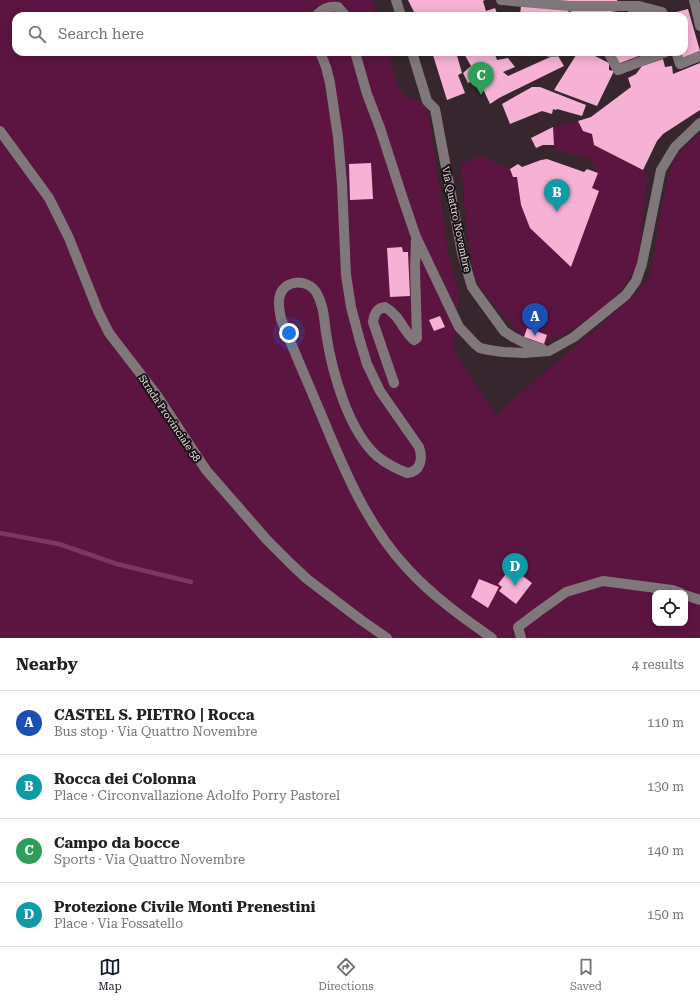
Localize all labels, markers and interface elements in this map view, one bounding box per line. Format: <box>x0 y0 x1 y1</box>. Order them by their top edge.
search box <box>12 12 688 56</box>
icon: search <box>26 23 48 45</box>
text: Search here <box>58 25 144 43</box>
pin: C <box>468 62 494 95</box>
street label: Via Quattro Novembre <box>440 165 473 273</box>
pin: B <box>544 179 570 212</box>
pin: A <box>522 303 548 336</box>
your location <box>279 323 299 343</box>
street label: Strada Provinciale 58 <box>137 373 203 464</box>
pin: D <box>502 553 528 586</box>
map controls <box>652 590 688 626</box>
button: locate <box>652 590 688 626</box>
text: Nearby <box>16 654 78 674</box>
text: 4 results <box>632 657 684 672</box>
text: CASTEL S. PIETRO | Rocca <box>54 706 255 724</box>
text: A <box>24 715 34 730</box>
text: 110 m <box>647 715 684 730</box>
text: Bus stop · Via Quattro Novembre <box>54 724 257 739</box>
text: Rocca dei Colonna <box>54 770 196 788</box>
text: B <box>24 779 34 794</box>
text: 130 m <box>647 779 684 794</box>
text: Place · Circonvallazione Adolfo Porry Pastorel <box>54 788 340 803</box>
text: Campo da bocce <box>54 834 180 852</box>
text: C <box>24 843 34 858</box>
text: 140 m <box>647 843 684 858</box>
text: Sports · Via Quattro Novembre <box>54 852 245 867</box>
text: Protezione Civile Monti Prenestini <box>54 898 315 916</box>
text: D <box>24 907 34 922</box>
text: 150 m <box>647 907 684 922</box>
text: Place · Via Fossatello <box>54 916 183 931</box>
tab: Map <box>98 956 122 993</box>
tab: Directions <box>318 956 374 993</box>
tab: Saved <box>570 956 602 993</box>

